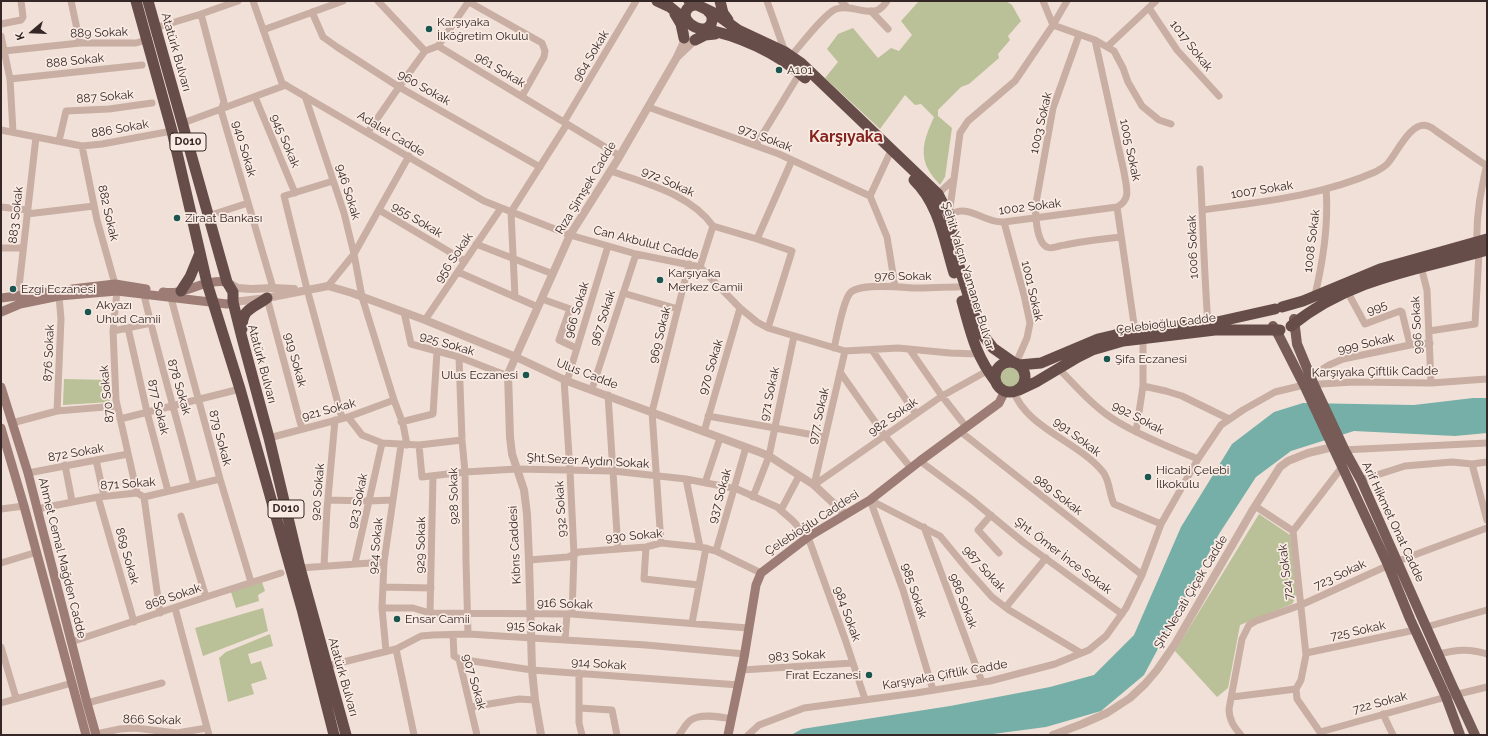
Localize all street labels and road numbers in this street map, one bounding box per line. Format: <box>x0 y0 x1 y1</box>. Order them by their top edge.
street label: Atatürk Bulvarı <box>158 11 194 93</box>
street label: 1017 Sokak <box>1167 18 1215 74</box>
street label: 889 Sokak <box>70 25 128 41</box>
street label: 964 Sokak <box>570 28 612 84</box>
street label: 961 Sokak <box>472 49 528 91</box>
street label: 888 Sokak <box>45 51 105 71</box>
street label: 960 Sokak <box>395 67 453 109</box>
street label: 887 Sokak <box>76 87 134 107</box>
street label: 1003 Sokak <box>1027 91 1055 155</box>
street label: Adalet Cadde <box>355 108 427 160</box>
street label: 945 Sokak <box>267 112 303 170</box>
street label: 886 Sokak <box>90 117 150 141</box>
street label: 1005 Sokak <box>1116 118 1144 182</box>
street label: 940 Sokak <box>229 119 259 179</box>
street label: 973 Sokak <box>736 121 794 155</box>
road number: D010 <box>170 133 206 151</box>
street label: Rıza Şimşek Cadde <box>553 139 619 237</box>
street label: 946 Sokak <box>333 162 363 222</box>
street label: 972 Sokak <box>639 164 697 200</box>
street label: 1007 Sokak <box>1230 178 1294 202</box>
street label: 882 Sokak <box>95 184 121 242</box>
street label: 883 Sokak <box>6 186 26 244</box>
street label: 1002 Sokak <box>998 196 1062 218</box>
street label: 955 Sokak <box>389 199 445 241</box>
street label: Şehit Yalçın Yamaner Bulvar <box>939 200 997 352</box>
street label: 1008 Sokak <box>1301 209 1323 273</box>
street label: 1006 Sokak <box>1185 215 1201 279</box>
street label: Can Akbulut Cadde <box>592 223 700 263</box>
street label: 956 Sokak <box>432 230 476 286</box>
street label: 1001 Sokak <box>1018 259 1046 323</box>
street label: 976 Sokak <box>874 269 932 283</box>
street label: 966 Sokak <box>562 280 592 340</box>
street label: 967 Sokak <box>587 288 619 348</box>
street label: 996 Sokak <box>1408 296 1426 354</box>
street label: 995 <box>1365 298 1389 318</box>
street label: 969 Sokak <box>646 305 674 365</box>
street label: Çelebioğlu Cadde <box>1115 311 1217 337</box>
street label: Atatürk Bulvarı <box>245 323 279 405</box>
street label: 876 Sokak <box>41 324 57 382</box>
street label: 925 Sokak <box>418 329 476 359</box>
street label: 999 Sokak <box>1336 330 1396 358</box>
street label: 919 Sokak <box>281 331 309 389</box>
street label: 970 Sokak <box>696 337 726 397</box>
street label: Ulus Cadde <box>554 356 620 392</box>
street label: 878 Sokak <box>164 357 194 417</box>
street label: Karşıyaka Çiftlik Cadde <box>1312 364 1438 380</box>
street label: 870 Sokak <box>97 365 117 423</box>
street label: 971 Sokak <box>757 365 783 423</box>
street label: 877 Sokak <box>144 378 172 436</box>
street label: 977. Sokak <box>805 386 833 446</box>
street label: 982 Sokak <box>865 395 921 439</box>
street label: 921 Sokak <box>301 396 357 424</box>
street label: 992 Sokak <box>1109 398 1167 438</box>
street label: 879 Sokak <box>206 408 234 468</box>
street label: 991 Sokak <box>1050 414 1104 460</box>
street label: 872 Sokak <box>47 441 105 465</box>
street label: Şht.Sezer Aydın Sokak <box>526 451 650 471</box>
street label: Arif Hikmet Onat Cadde <box>1359 460 1427 584</box>
street label: 920 Sokak <box>308 463 328 521</box>
street label: 928 Sokak <box>446 467 462 525</box>
street label: 937 Sokak <box>705 467 735 525</box>
street label: 923 Sokak <box>345 472 371 530</box>
street label: 989 Sokak <box>1031 472 1085 518</box>
street label: 871 Sokak <box>100 475 156 493</box>
street label: Ahmet Cemal Mağden Cadde <box>35 476 89 640</box>
street label: 932 Sokak <box>552 480 570 538</box>
street label: Çelebioğlu Caddesi <box>762 487 862 559</box>
road number: D010 <box>268 500 304 518</box>
street label: Kıbrıs Caddesi <box>506 505 524 585</box>
street label: Şht. Ömer İnce Sokak <box>1011 515 1115 597</box>
street label: 929 Sokak <box>413 516 429 574</box>
street label: 924 Sokak <box>366 517 386 575</box>
street label: 869 Sokak <box>112 526 142 586</box>
street label: 930 Sokak <box>605 526 663 546</box>
street label: Şht.Necati Çiçek Cadde <box>1151 533 1231 651</box>
street label: 987 Sokak <box>959 543 1009 595</box>
street label: 724 Sokak <box>1275 543 1297 601</box>
street label: 723 Sokak <box>1312 557 1368 593</box>
street label: 985 Sokak <box>898 561 930 621</box>
street label: 986 Sokak <box>946 571 980 631</box>
street label: 868 Sokak <box>143 581 203 613</box>
street label: 984 Sokak <box>830 585 864 643</box>
street label: 916 Sokak <box>537 596 593 612</box>
street label: 915 Sokak <box>506 618 562 636</box>
street label: 725 Sokak <box>1329 618 1387 644</box>
street label: Atatürk Bulvarı <box>325 636 361 718</box>
street label: 983 Sokak <box>768 647 826 665</box>
street label: 907 Sokak <box>459 652 489 712</box>
street label: 914 Sokak <box>571 655 627 673</box>
street label: Karşıyaka Çiftlik Cadde <box>881 657 1009 693</box>
street label: 722 Sokak <box>1351 689 1409 717</box>
street label: 866 Sokak <box>123 712 181 728</box>

